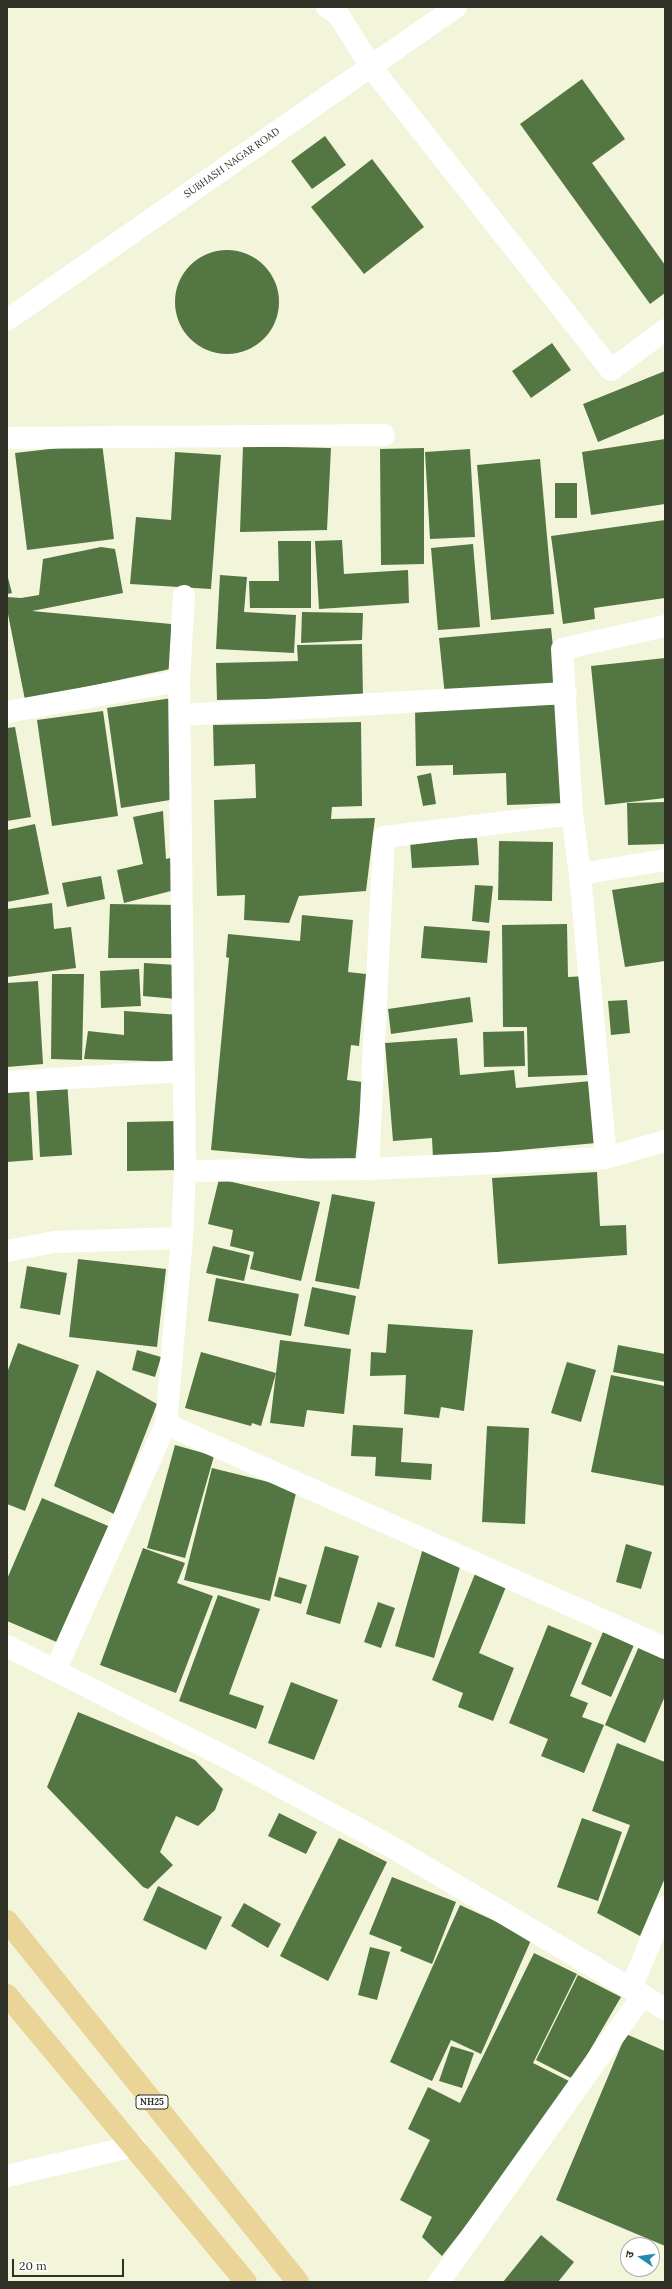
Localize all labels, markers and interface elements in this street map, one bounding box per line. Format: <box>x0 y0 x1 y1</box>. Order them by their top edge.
street label: SUBHASH NAGAR ROAD <box>182 125 282 201</box>
road number: NH25 <box>136 2095 168 2109</box>
north arrow <box>620 2237 660 2277</box>
text: उ <box>622 2250 637 2259</box>
scale bar <box>14 2251 126 2277</box>
text: 20 m <box>19 2258 47 2273</box>

